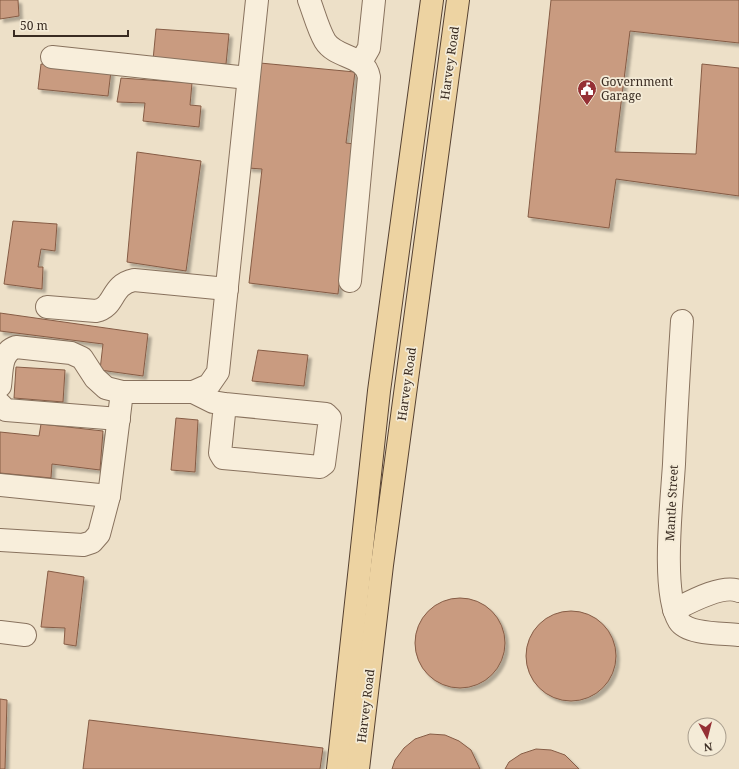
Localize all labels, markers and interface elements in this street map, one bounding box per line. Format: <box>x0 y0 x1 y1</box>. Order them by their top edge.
scale bar <box>14 12 128 38</box>
text: 50 m <box>20 17 48 34</box>
street label: Harvey Road <box>436 24 463 101</box>
place label: Government Garage <box>601 73 673 104</box>
public building icon: Government Garage <box>576 78 598 106</box>
street label: Harvey Road <box>393 345 420 422</box>
street label: Mantle Street <box>661 464 682 542</box>
street label: Harvey Road <box>353 668 379 744</box>
north arrow <box>687 717 727 757</box>
text: N <box>703 739 713 755</box>

